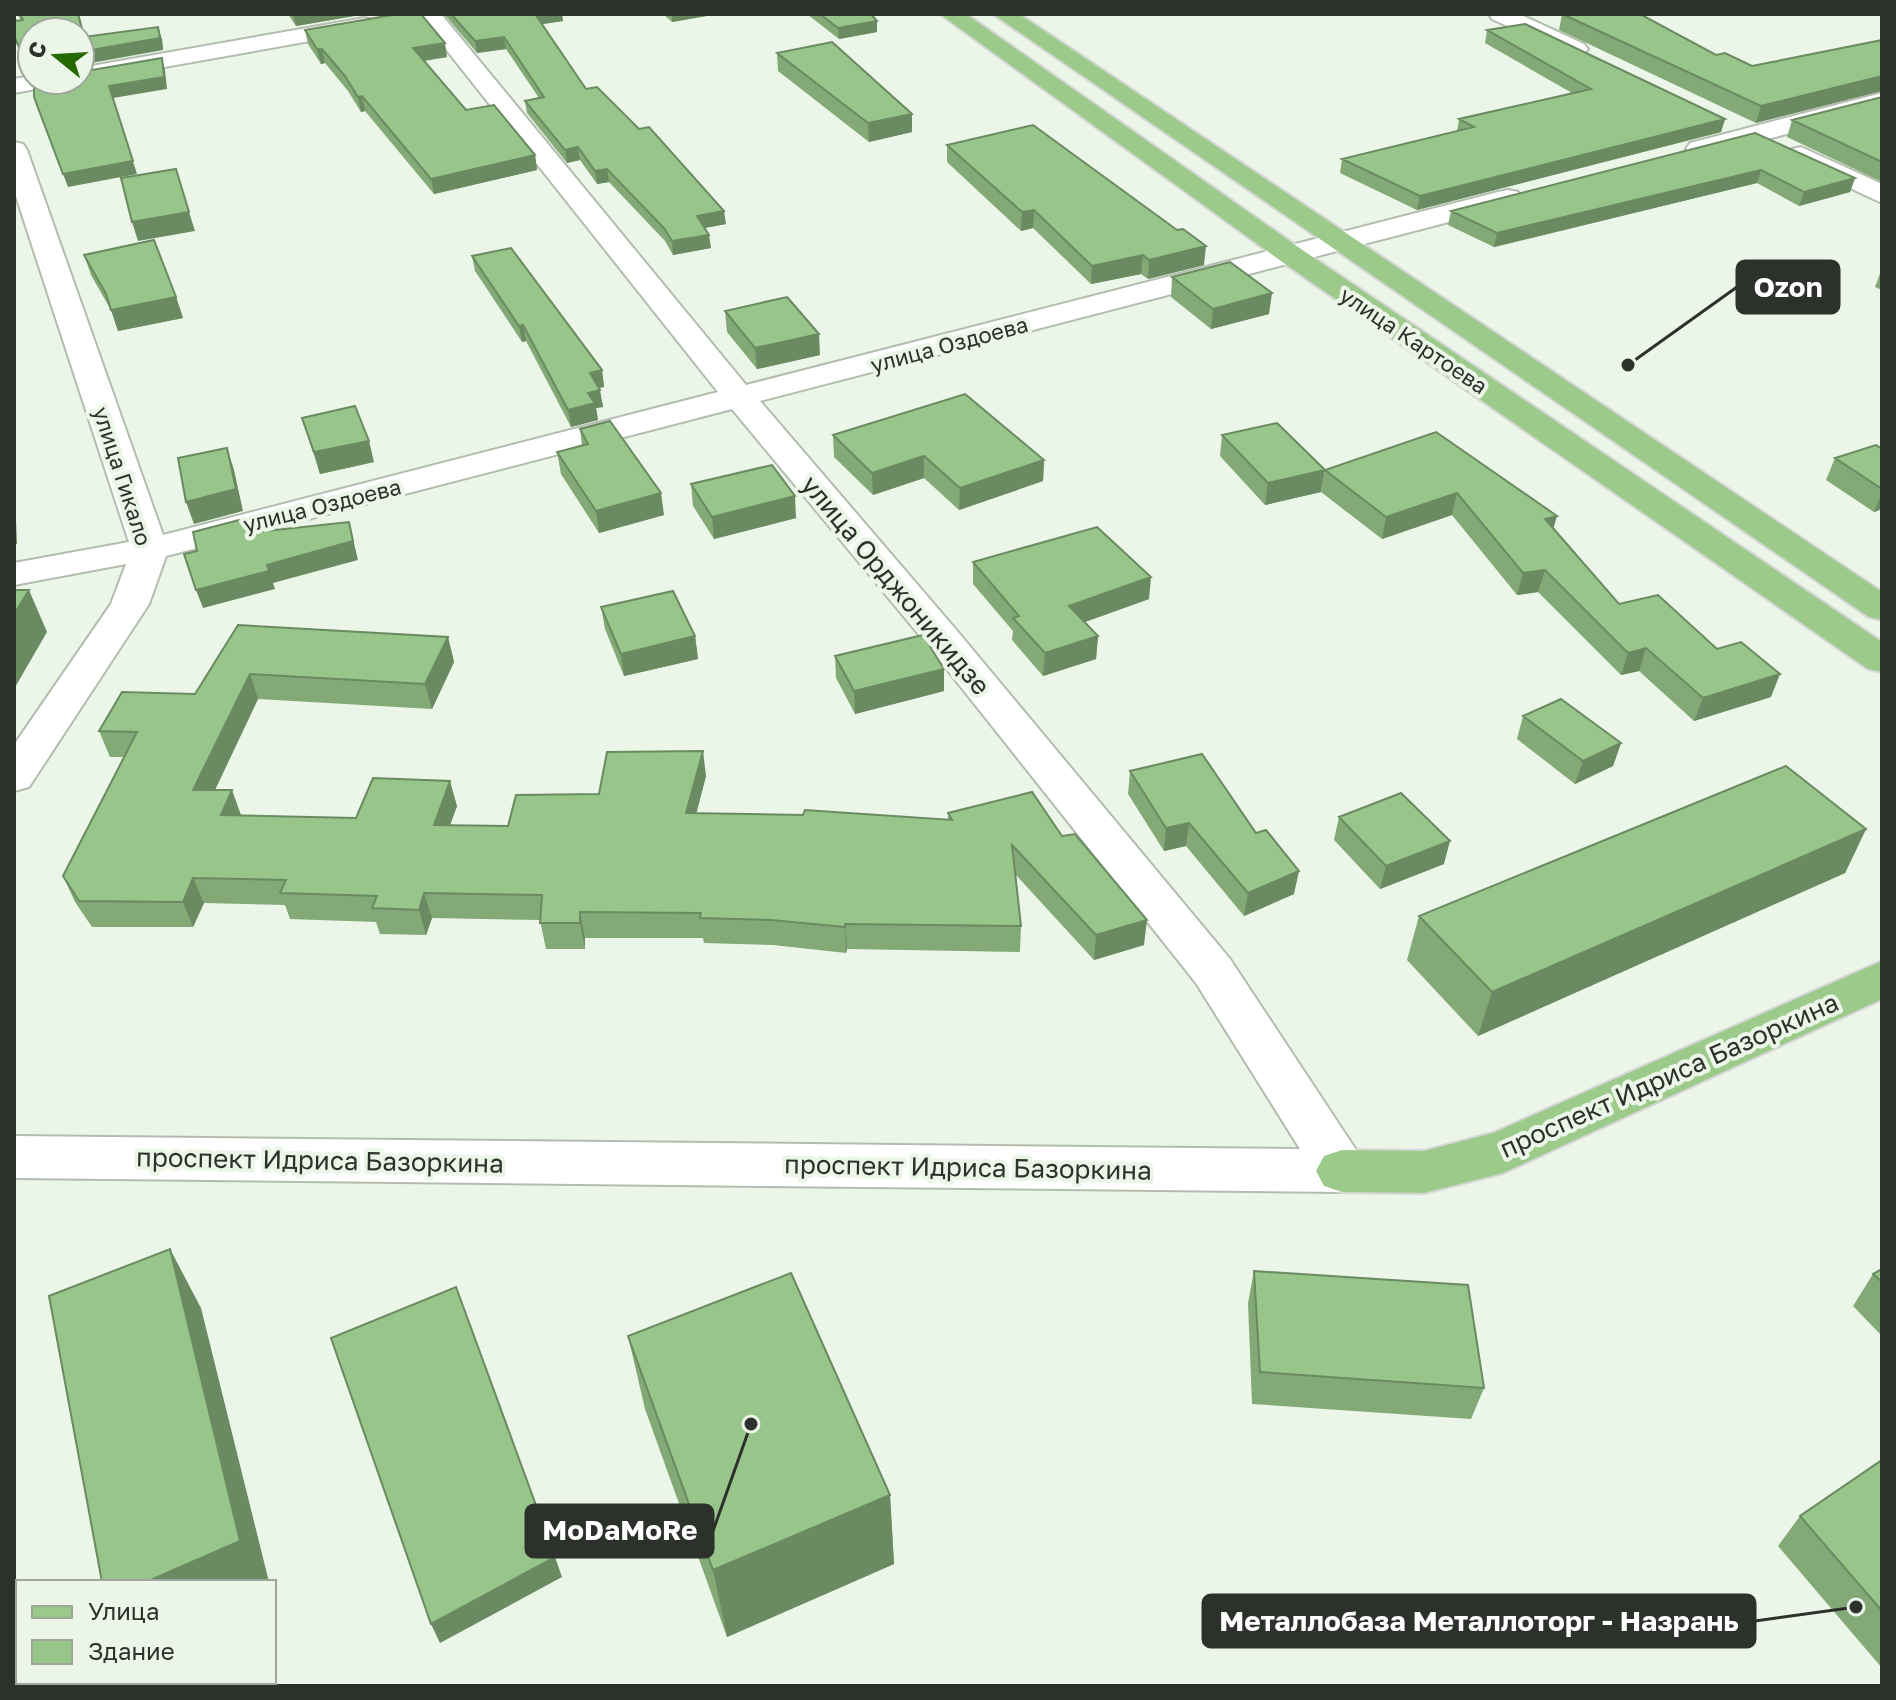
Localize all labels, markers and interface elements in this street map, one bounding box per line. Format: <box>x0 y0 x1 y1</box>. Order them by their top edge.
north arrow <box>16 16 96 96</box>
text: С <box>21 38 52 61</box>
callout: Ozon <box>1737 261 1839 313</box>
text: Ozon <box>1753 270 1823 303</box>
street label: улица Картоева <box>1335 281 1493 399</box>
street label: улица Оздоева <box>867 310 1031 378</box>
street label: улица Гикало <box>88 403 158 549</box>
street label: улица Орджоникидзе <box>795 469 997 701</box>
street label: улица Оздоева <box>240 472 404 538</box>
street label: проспект Идриса Базоркина <box>1495 986 1843 1164</box>
street label: проспект Идриса Базоркина <box>136 1141 504 1179</box>
street label: проспект Идриса Базоркина <box>784 1148 1152 1186</box>
callout: MoDaMoRe <box>526 1505 713 1557</box>
text: MoDaMoRe <box>542 1513 698 1546</box>
legend <box>16 1580 276 1684</box>
callout: Металлобаза Металлоторг - Назрань <box>1203 1595 1755 1647</box>
text: Улица <box>88 1596 160 1625</box>
text: Металлобаза Металлоторг - Назрань <box>1219 1604 1739 1637</box>
text: Здание <box>88 1636 175 1665</box>

